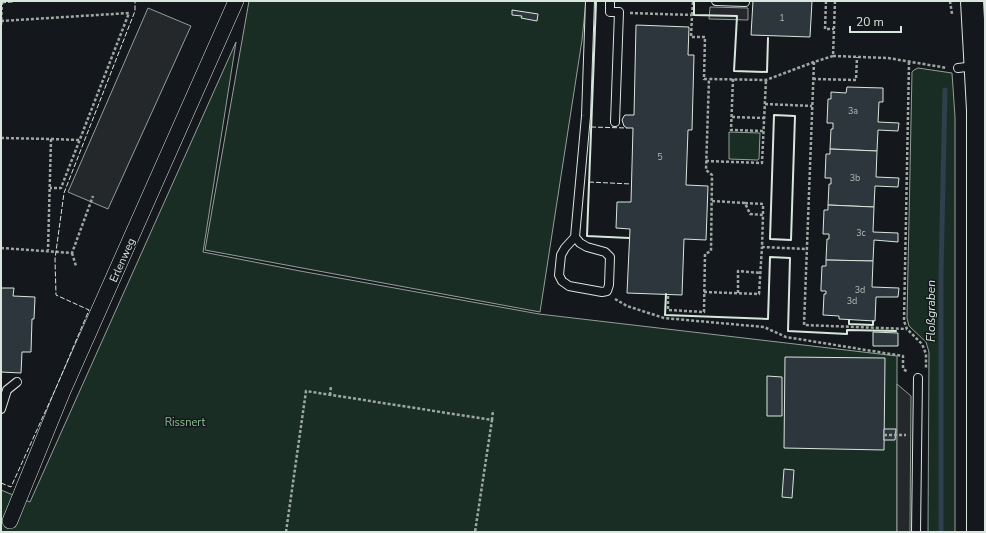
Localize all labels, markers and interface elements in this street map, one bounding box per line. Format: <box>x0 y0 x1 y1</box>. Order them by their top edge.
scale bar <box>850 8 901 34</box>
house number: 1 <box>779 12 785 24</box>
text: 20 m <box>856 14 884 30</box>
house number: 3a <box>848 105 858 117</box>
house number: 5 <box>657 151 663 163</box>
house number: 3b <box>850 172 860 184</box>
house number: 3c <box>856 227 866 239</box>
street label: Erlenweg <box>106 236 139 285</box>
water label: Floßgraben <box>923 280 939 342</box>
house number: 3d <box>855 284 865 296</box>
house number: 3d <box>847 295 857 307</box>
park label: Rissnert <box>165 415 205 430</box>

